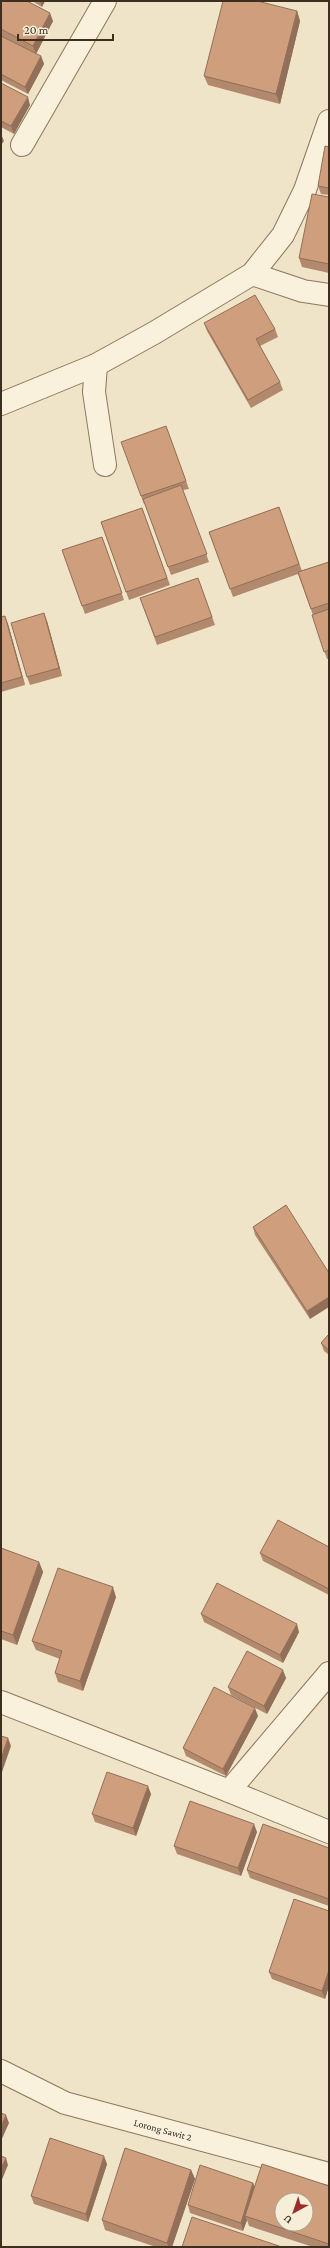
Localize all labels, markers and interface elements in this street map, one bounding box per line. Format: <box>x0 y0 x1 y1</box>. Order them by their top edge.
scale bar <box>18 16 113 42</box>
text: 20 m <box>24 23 49 37</box>
street label: Lorong Sawit 2 <box>133 2117 193 2143</box>
north arrow <box>274 2192 314 2232</box>
text: U <box>280 2212 294 2227</box>

